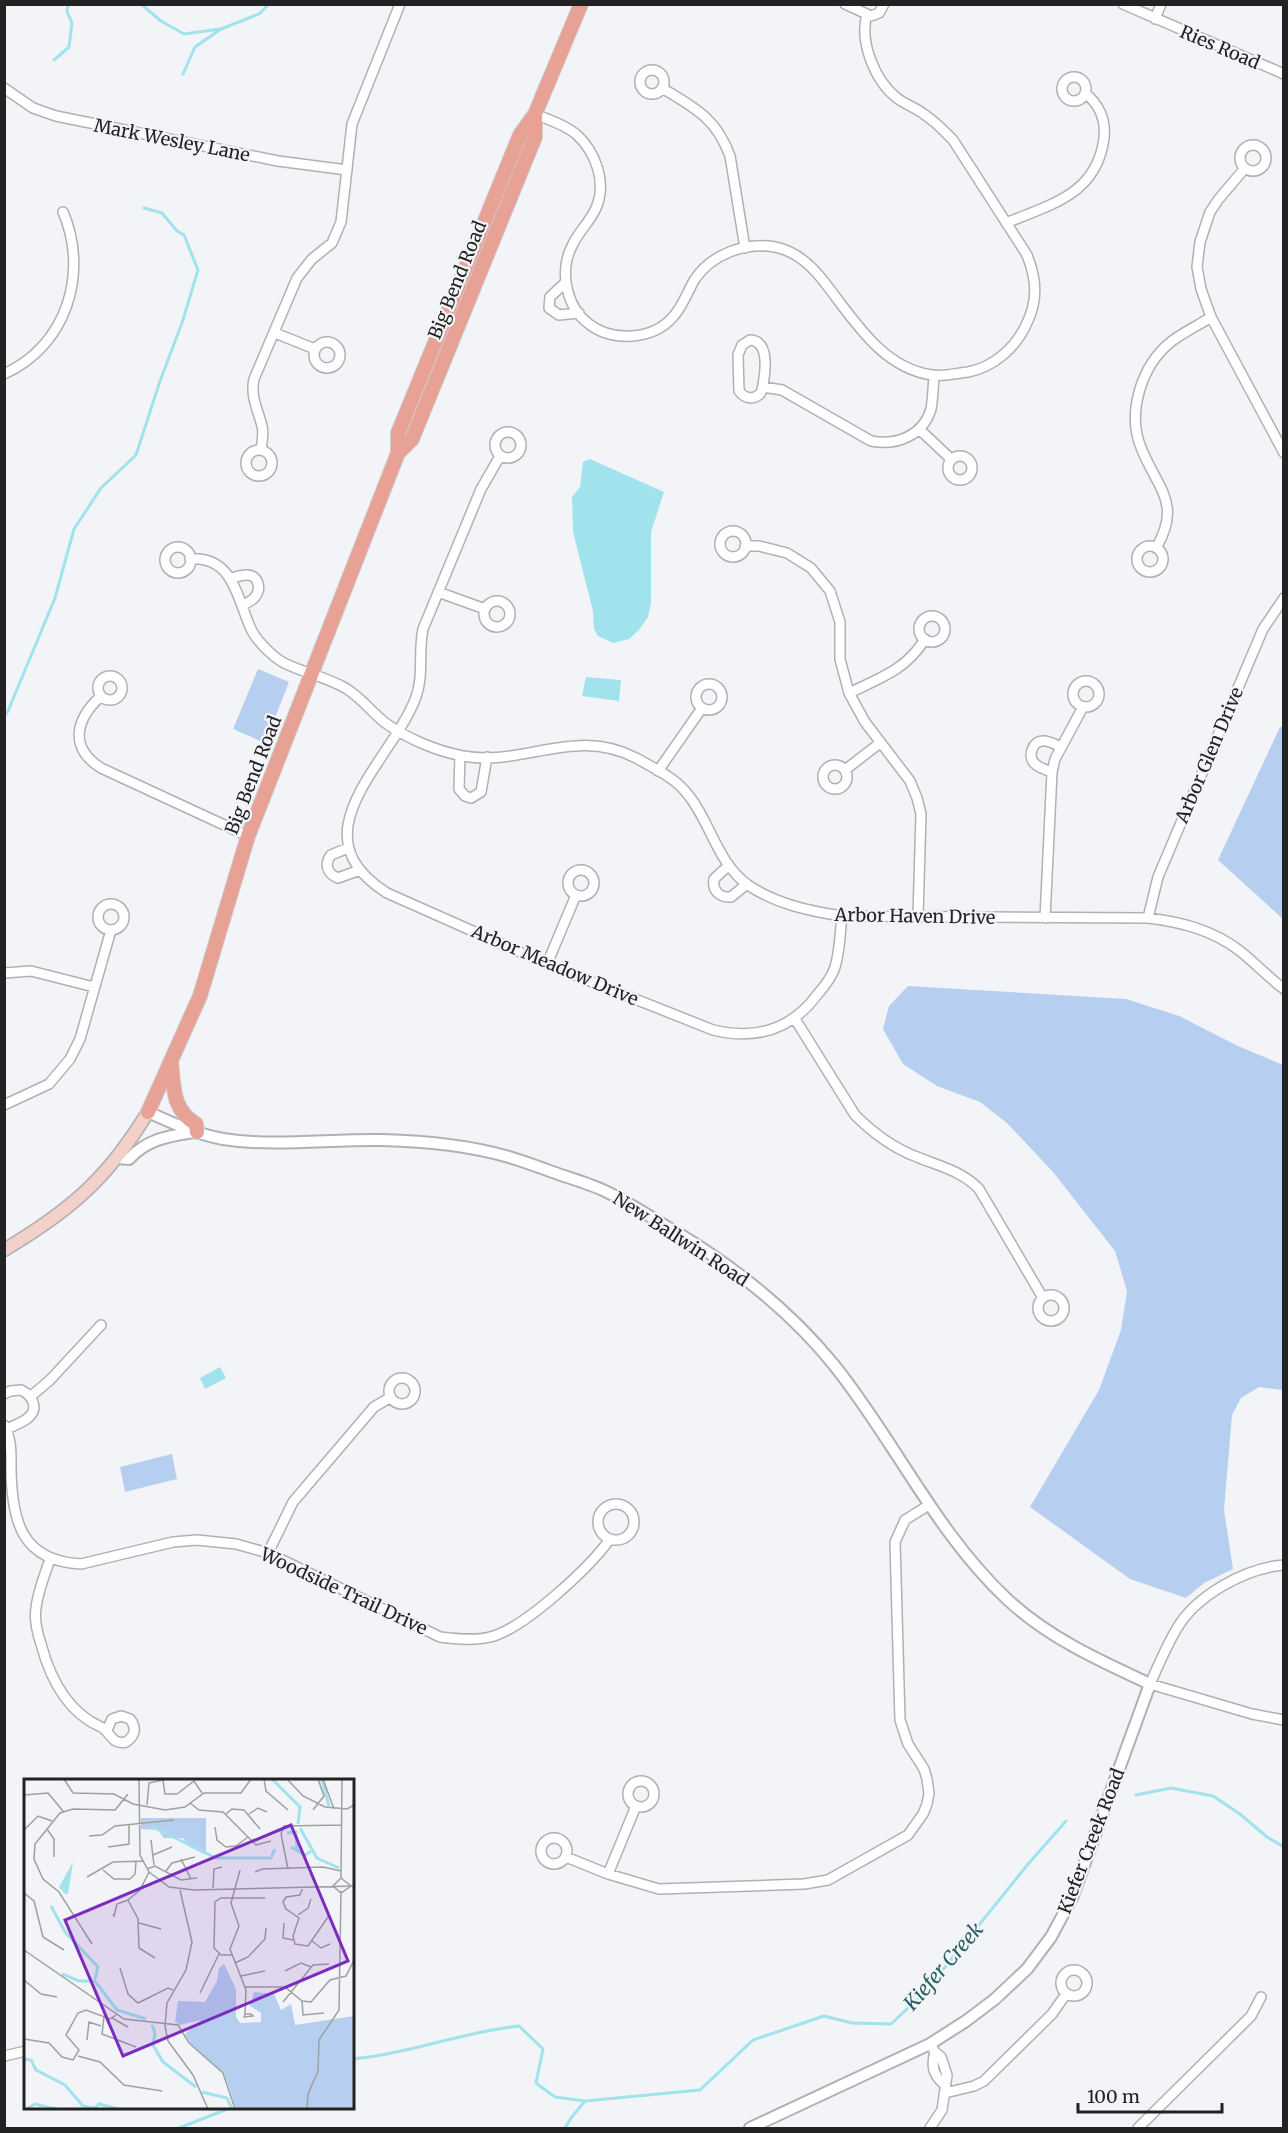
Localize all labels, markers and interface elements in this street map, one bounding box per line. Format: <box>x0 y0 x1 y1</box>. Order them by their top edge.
street label: Ries Road <box>1177 20 1264 74</box>
street label: Mark Wesley Lane <box>92 114 252 166</box>
street label: Big Bend Road <box>423 217 491 342</box>
street label: Arbor Glen Drive <box>1170 684 1248 827</box>
street label: Big Bend Road <box>220 712 286 838</box>
street label: Arbor Haven Drive <box>833 903 996 929</box>
street label: Arbor Meadow Drive <box>467 919 642 1011</box>
street label: New Ballwin Road <box>609 1187 753 1292</box>
street label: Woodside Trail Drive <box>256 1542 431 1640</box>
street label: Kiefer Creek Road <box>1053 1765 1129 1917</box>
inset map <box>24 1779 354 2109</box>
water label: Kiefer Creek <box>897 1917 988 2016</box>
scale bar <box>1078 2076 1222 2114</box>
text: 100 m <box>1087 2085 1140 2108</box>

